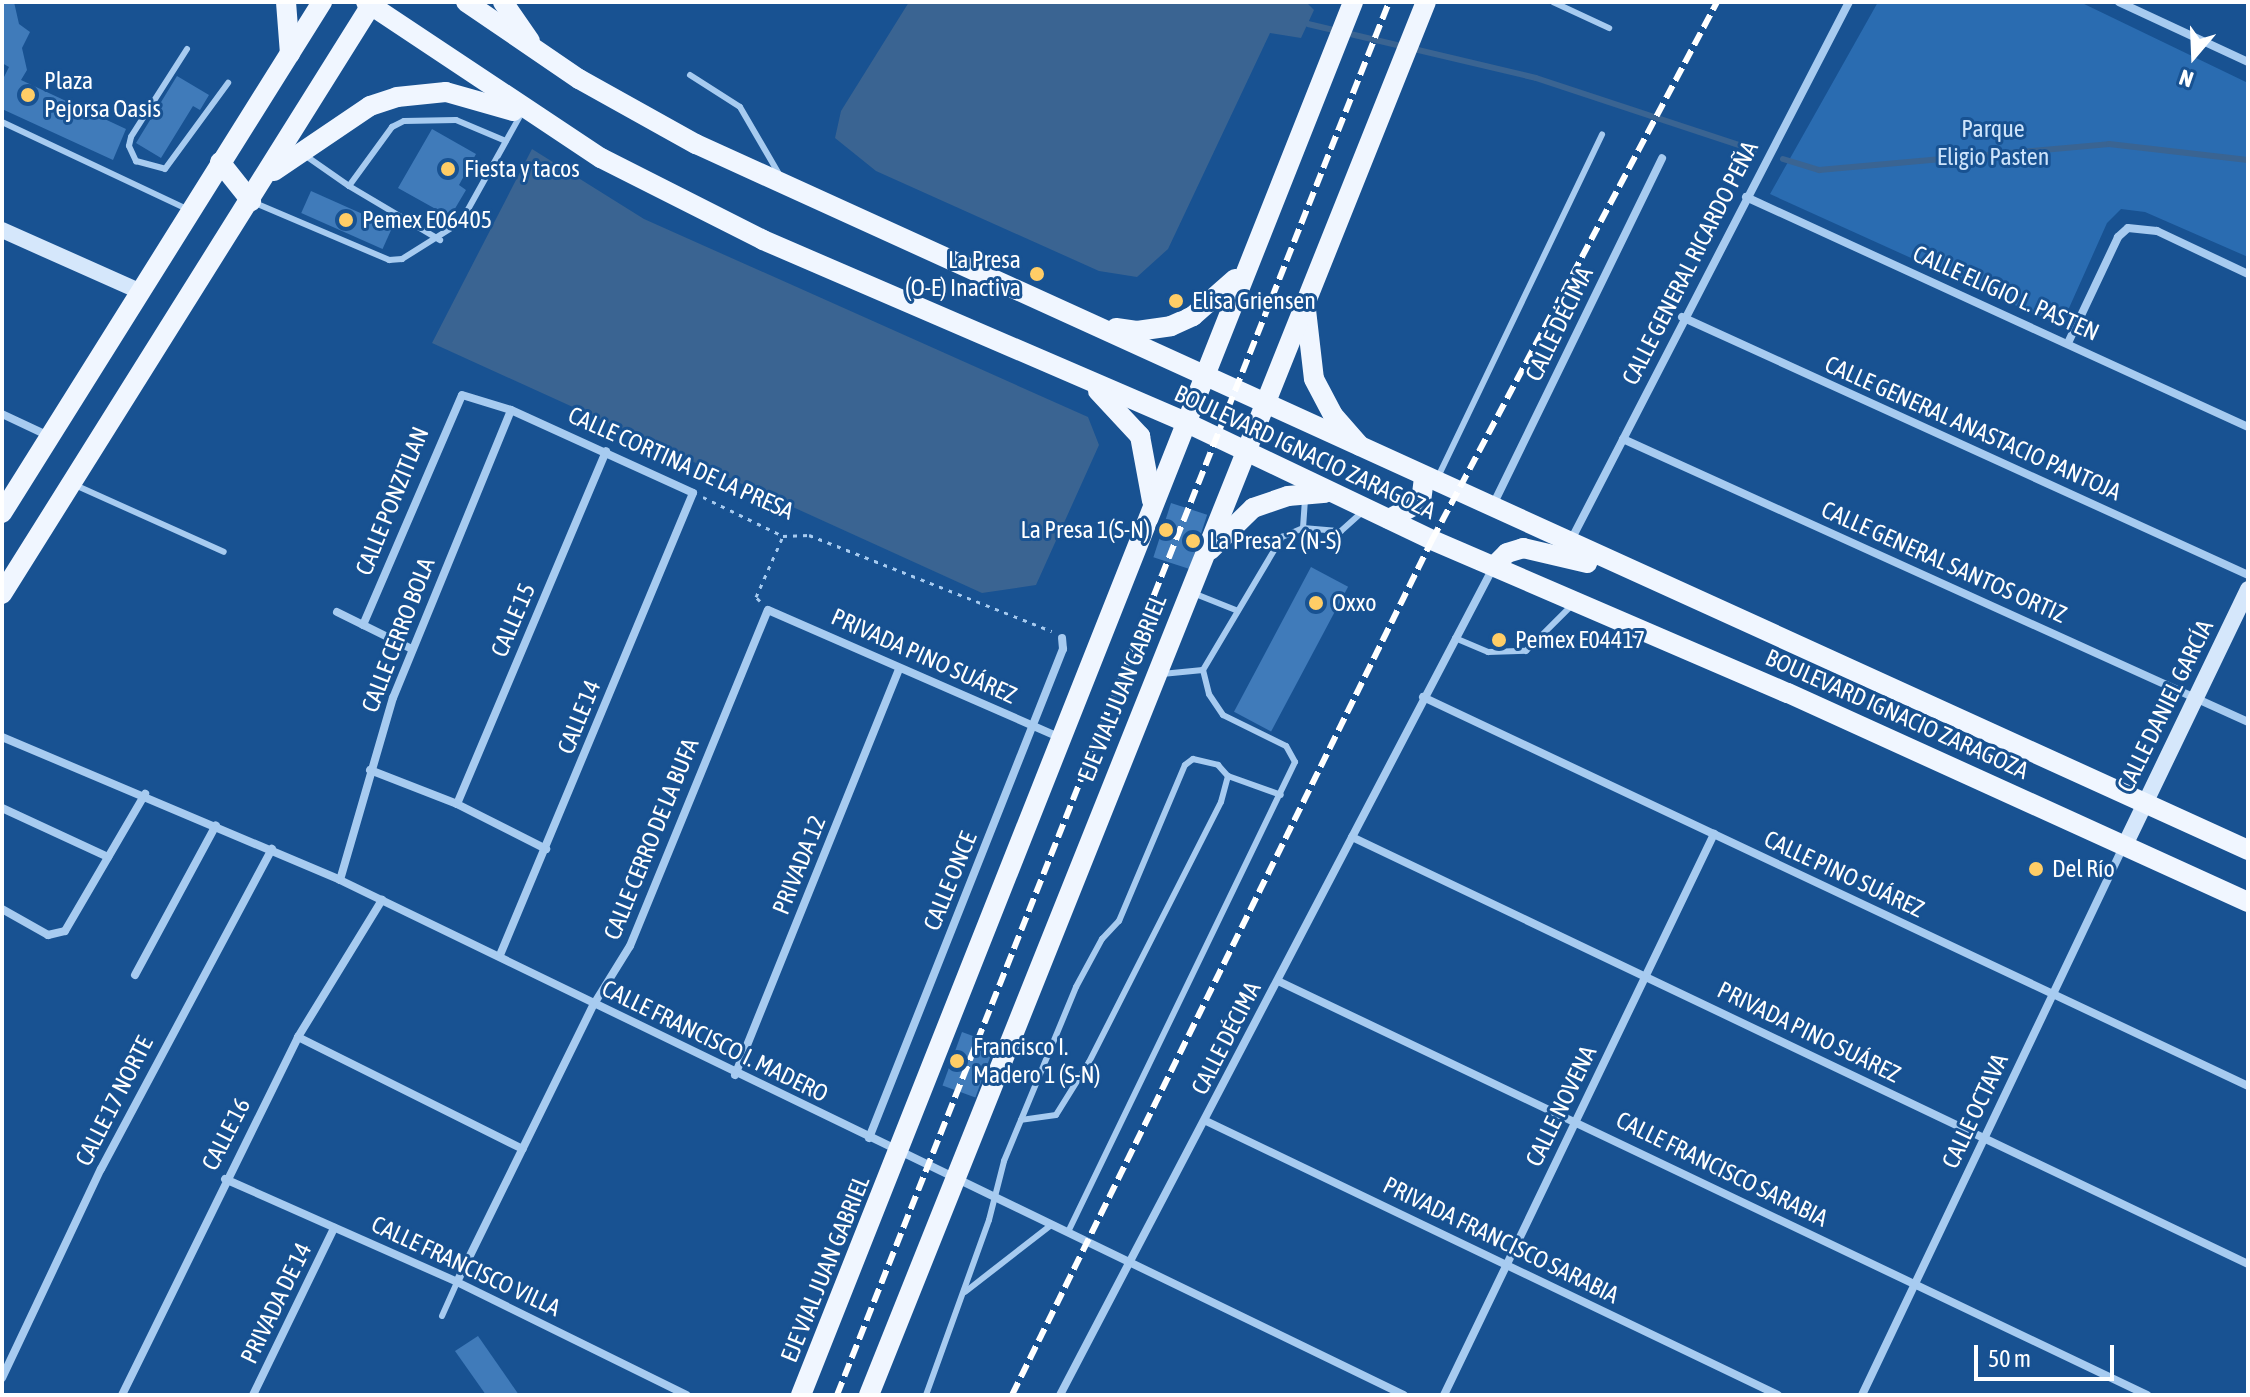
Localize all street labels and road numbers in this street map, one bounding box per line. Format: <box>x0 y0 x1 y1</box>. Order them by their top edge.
street label: CALLE GENERAL RICARDO PEÑA <box>1616 136 1764 390</box>
street label: CALLE ELIGIO L. PASTEN <box>1908 239 2104 347</box>
street label: CALLE DÉCIMA <box>1519 262 1599 386</box>
street label: CALLE GENERAL ANASTACIO PANTOJA <box>1820 350 2126 506</box>
street label: BOULEVARD IGNACIO ZARAGOZA <box>1170 379 1440 525</box>
street label: CALLE CORTINA DE LA PRESA <box>564 400 798 526</box>
street label: CALLE PONZITLAN <box>349 423 435 579</box>
street label: CALLE GENERAL SANTOS ORTIZ <box>1817 495 2071 629</box>
street label: CALLE CERRO BOLA <box>355 554 441 716</box>
street label: CALLE 15 <box>485 579 541 661</box>
street label: EJE VIAL JUAN GABRIEL <box>1072 591 1172 785</box>
street label: PRIVADA PINO SUÁREZ <box>827 602 1021 710</box>
street label: CALLE DANIEL GARCÍA <box>2111 615 2219 797</box>
street label: BOULEVARD IGNACIO ZARAGOZA <box>1761 643 2033 785</box>
street label: CALLE 14 <box>551 676 607 758</box>
street label: CALLE CERRO DE LA BUFA <box>597 734 705 944</box>
street label: PRIVADA 12 <box>766 811 832 919</box>
street label: CALLE PINO SUÁREZ <box>1760 824 1928 924</box>
street label: CALLE ONCE <box>917 827 983 935</box>
street label: CALLE FRANCISCO I. MADERO <box>597 974 833 1108</box>
street label: PRIVADA PINO SUÁREZ <box>1713 975 1905 1089</box>
street label: CALLE DÉCIMA <box>1185 977 1267 1099</box>
street label: CALLE 17 NORTE <box>69 1031 159 1171</box>
street label: CALLE NOVENA <box>1519 1041 1603 1171</box>
street label: CALLE OCTAVA <box>1936 1049 2014 1173</box>
street label: CALLE 16 <box>196 1093 256 1175</box>
street label: CALLE FRANCISCO SARABIA <box>1612 1105 1832 1233</box>
street label: PRIVADA FRANCISCO SARABIA <box>1379 1170 1623 1310</box>
street label: EJE VIAL JUAN GABRIEL <box>775 1172 875 1366</box>
street label: CALLE FRANCISCO VILLA <box>367 1210 565 1322</box>
street label: PRIVADA DE 14 <box>234 1238 318 1368</box>

